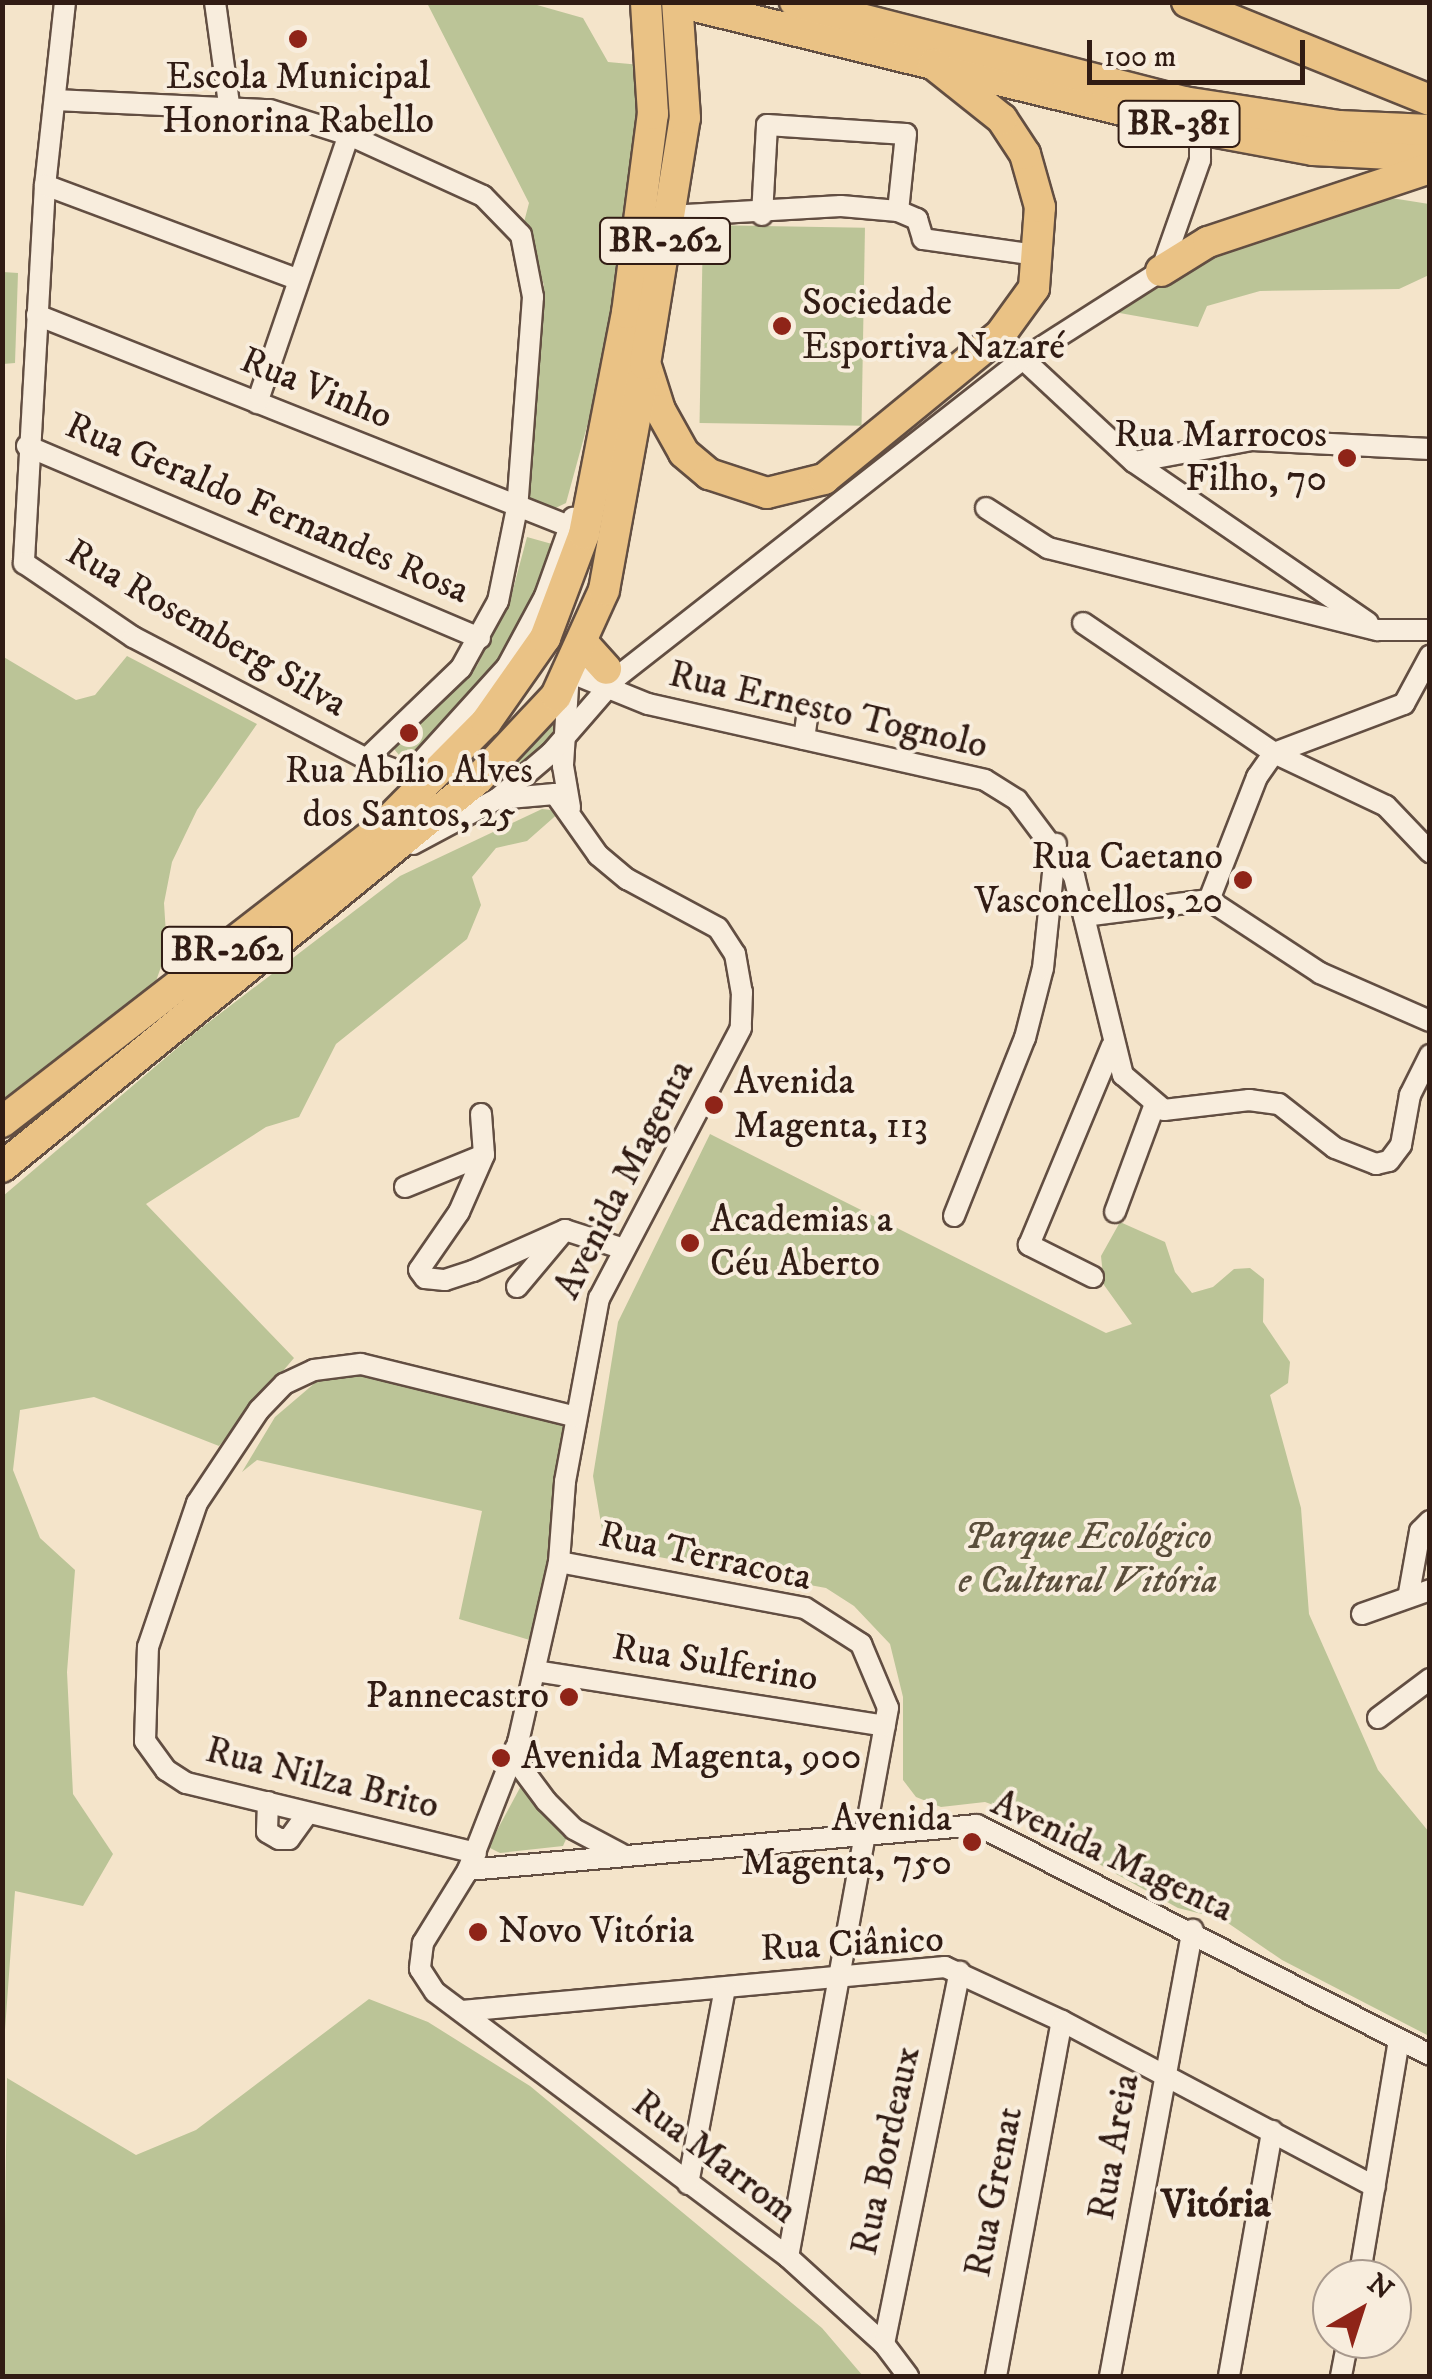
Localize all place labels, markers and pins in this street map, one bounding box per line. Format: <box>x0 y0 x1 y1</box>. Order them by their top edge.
marker: Escola Municipal Honorina Rabello <box>287 28 309 50</box>
place label: Escola Municipal Honorina Rabello <box>162 55 434 144</box>
place label: Sociedade Esportiva Nazaré <box>802 281 1065 370</box>
marker: Sociedade Esportiva Nazaré <box>771 315 793 337</box>
place label: Rua Marrocos Filho, 70 <box>1114 413 1327 502</box>
marker: Rua Marrocos Filho, 70 <box>1336 447 1358 469</box>
marker: Rua Abílio Alves dos Santos, 25 <box>398 722 420 744</box>
place label: Rua Abílio Alves dos Santos, 25 <box>285 749 533 838</box>
place label: Rua Caetano Vasconcellos, 20 <box>974 835 1223 924</box>
marker: Rua Caetano Vasconcellos, 20 <box>1232 869 1254 891</box>
place label: Avenida Magenta, 113 <box>734 1060 928 1150</box>
marker: Avenida Magenta, 113 <box>703 1094 725 1116</box>
place label: Academias a Céu Aberto <box>710 1198 893 1288</box>
marker: Academias a Céu Aberto <box>679 1232 701 1254</box>
place label: Pannecastro <box>365 1674 549 1720</box>
marker: Pannecastro <box>558 1686 580 1708</box>
place label: Avenida Magenta, 900 <box>521 1735 861 1781</box>
marker: Avenida Magenta, 900 <box>490 1747 512 1769</box>
place label: Avenida Magenta, 750 <box>741 1797 952 1886</box>
marker: Avenida Magenta, 750 <box>961 1831 983 1853</box>
place label: Novo Vitória <box>498 1909 694 1955</box>
marker: Novo Vitória <box>467 1921 489 1943</box>

